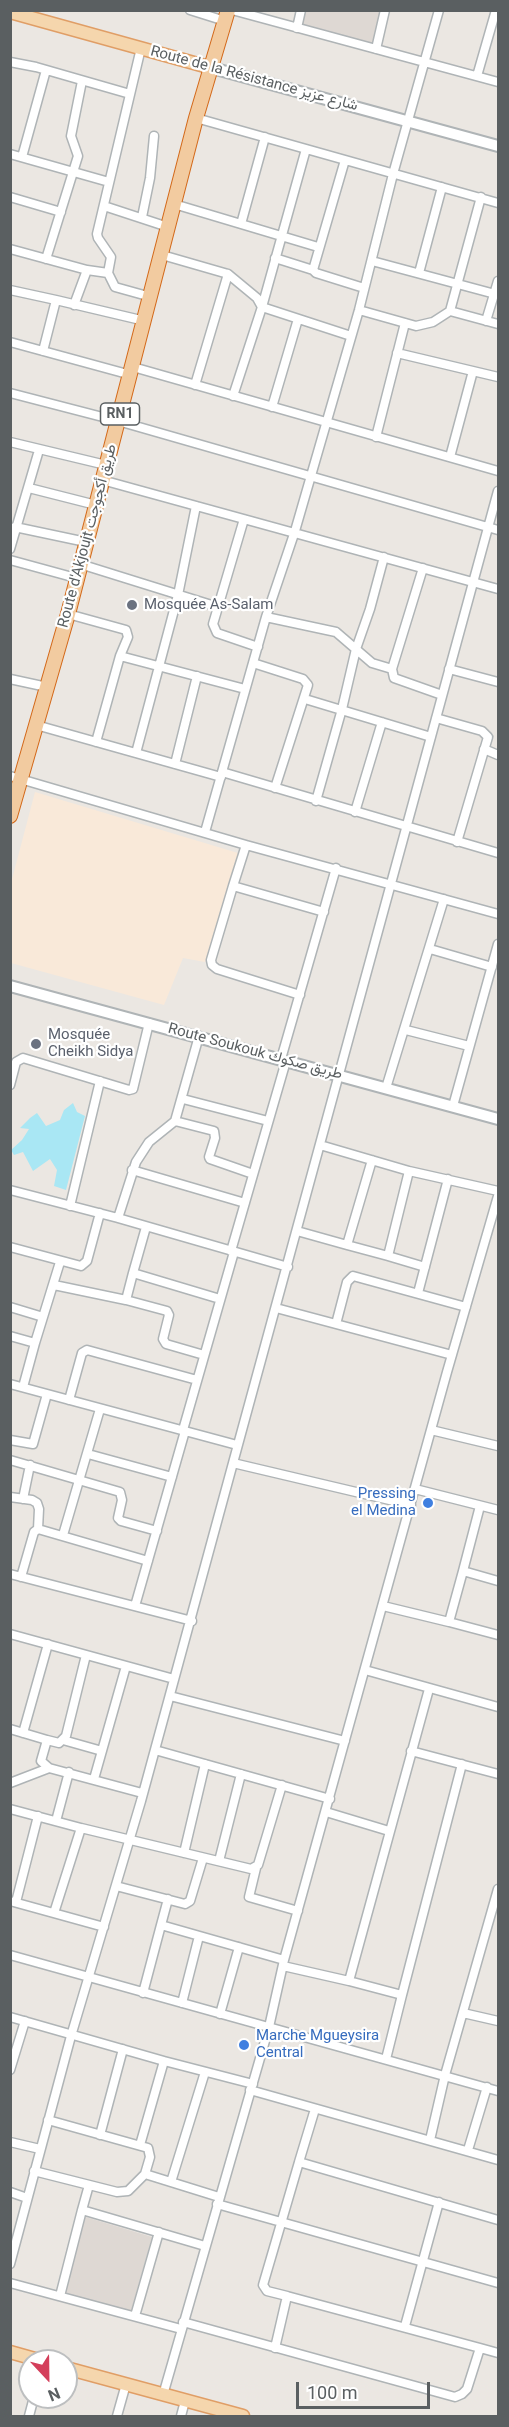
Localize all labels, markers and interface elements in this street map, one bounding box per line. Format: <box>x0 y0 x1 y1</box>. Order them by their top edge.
street label: Route de la Résistance شارع عزيز <box>148 43 360 115</box>
road number: RN1 <box>100 403 140 425</box>
street label: Route d'Akjoujt طريق أكجوجت <box>55 442 121 630</box>
place label: Mosquée As-Salam <box>144 596 274 614</box>
marker: Mosquée As-Salam <box>125 598 139 612</box>
street label: Route Soukouk طريق صكوك <box>166 1020 344 1084</box>
place label: Mosquée Cheikh Sidya <box>48 1026 133 1061</box>
marker: Mosquée Cheikh Sidya <box>29 1037 43 1051</box>
place label: Pressing el Medina <box>351 1485 416 1520</box>
marker: Pressing el Medina <box>421 1496 435 1510</box>
place label: Marche Mgueysira Central <box>256 2027 379 2062</box>
marker: Marche Mgueysira Central <box>237 2038 251 2052</box>
north arrow <box>18 2349 78 2409</box>
scale bar <box>299 2370 432 2408</box>
text: 100 m <box>307 2382 358 2403</box>
text: N <box>45 2383 63 2405</box>

